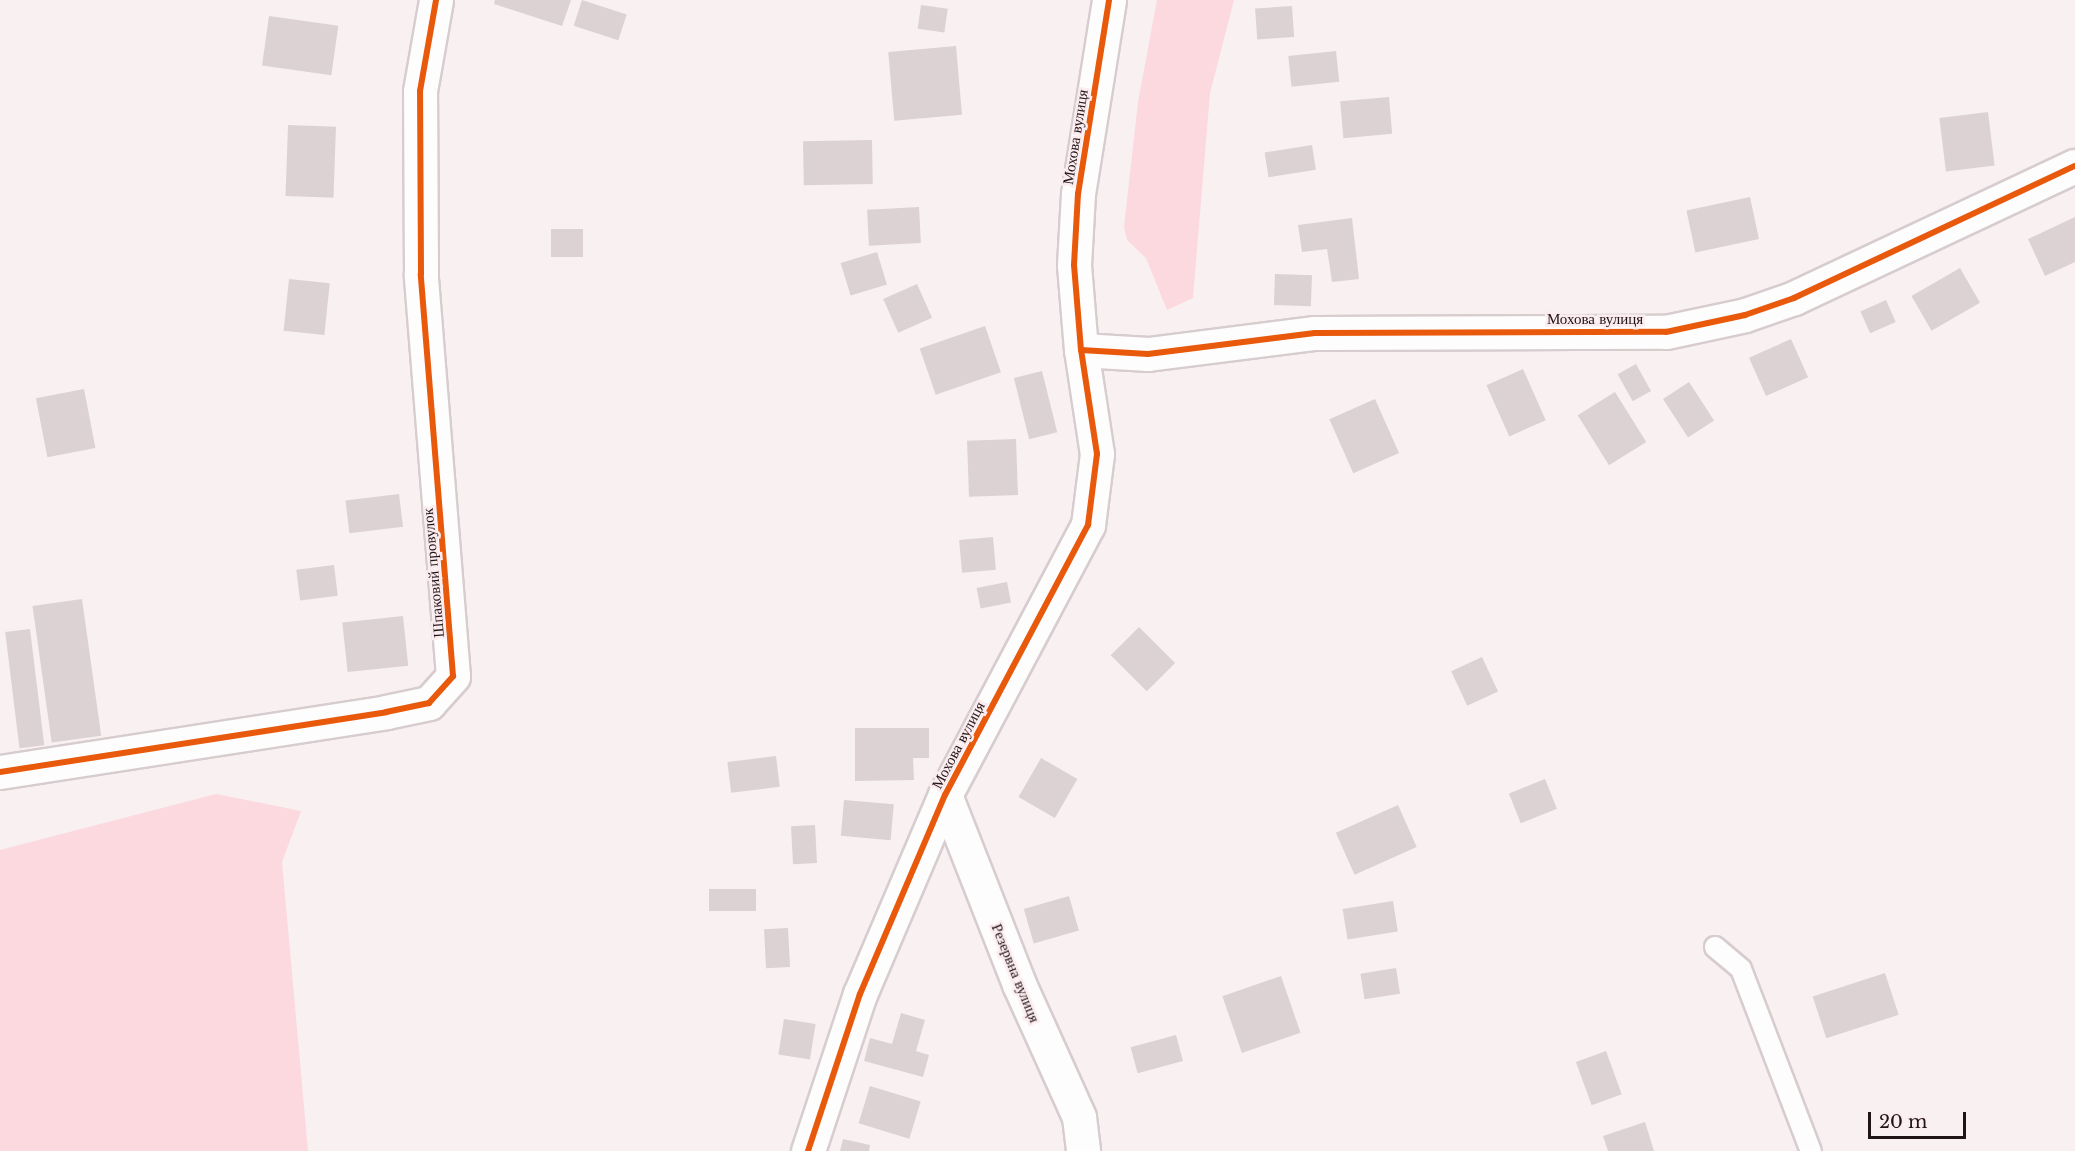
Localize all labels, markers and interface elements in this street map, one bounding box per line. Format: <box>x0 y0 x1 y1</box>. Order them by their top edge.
street label: Мохова вулиця <box>1059 88 1091 186</box>
street label: Мохова вулиця <box>1547 310 1643 328</box>
street label: Шпаковий провулок <box>418 507 448 639</box>
street label: Мохова вулиця <box>927 698 989 792</box>
street label: Резервна вулиця <box>988 921 1044 1025</box>
scale bar <box>1871 1100 1968 1138</box>
text: 20 m <box>1879 1111 1927 1133</box>

